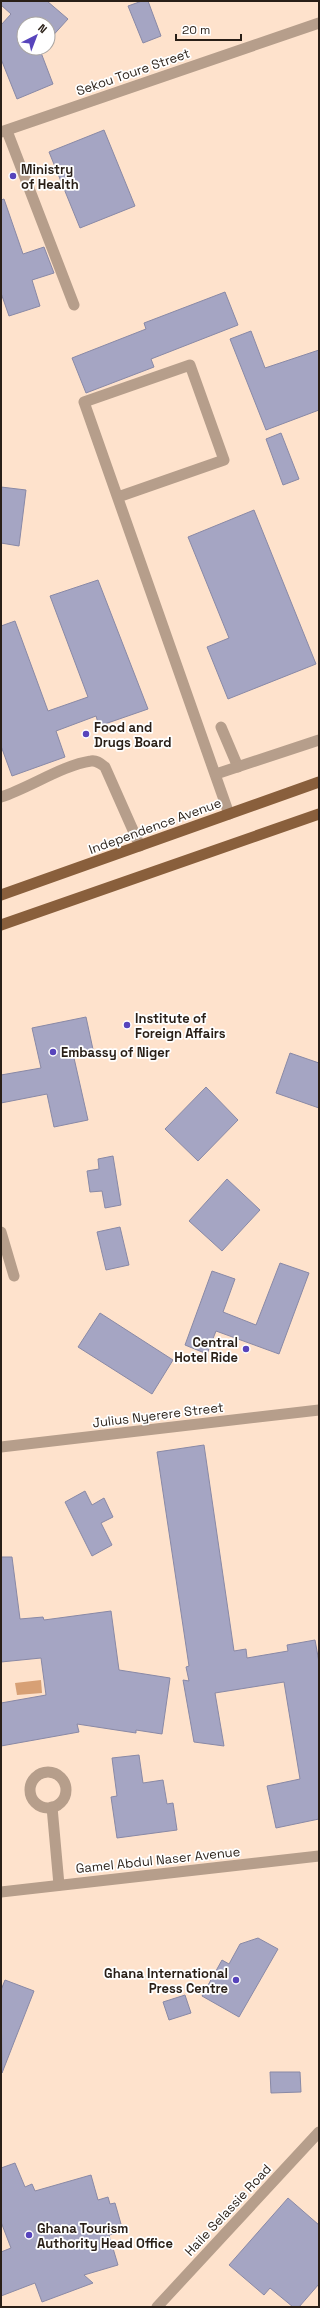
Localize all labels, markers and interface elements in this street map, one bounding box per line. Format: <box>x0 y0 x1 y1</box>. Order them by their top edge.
north arrow <box>16 16 56 56</box>
scale bar <box>176 16 241 42</box>
text: N <box>35 21 50 36</box>
text: 20 m <box>182 22 210 38</box>
street label: Sekou Toure Street <box>74 45 192 99</box>
place label: Ministry of Health <box>21 161 79 193</box>
marker: Ministry of Health <box>8 171 18 181</box>
place label: Food and Drugs Board <box>94 719 172 751</box>
marker: Food and Drugs Board <box>81 729 91 739</box>
street label: Independence Avenue <box>86 794 224 858</box>
place label: Institute of Foreign Affairs <box>135 1010 226 1042</box>
marker: Institute of Foreign Affairs <box>122 1020 132 1030</box>
place label: Embassy of Niger <box>61 1044 170 1061</box>
marker: Embassy of Niger <box>48 1047 58 1057</box>
place label: Central Hotel Ride <box>174 1334 238 1366</box>
marker: Central Hotel Ride <box>241 1344 251 1354</box>
street label: Julius Nyerere Street <box>91 1399 225 1431</box>
street label: Gamel Abdul Naser Avenue <box>75 1843 241 1877</box>
place label: Ghana International Press Centre <box>104 1965 228 1997</box>
marker: Ghana International Press Centre <box>231 1975 241 1985</box>
street label: Haile Selassie Road <box>181 2160 275 2260</box>
place label: Ghana Tourism Authority Head Office <box>37 2220 173 2252</box>
marker: Ghana Tourism Authority Head Office <box>24 2230 34 2240</box>

